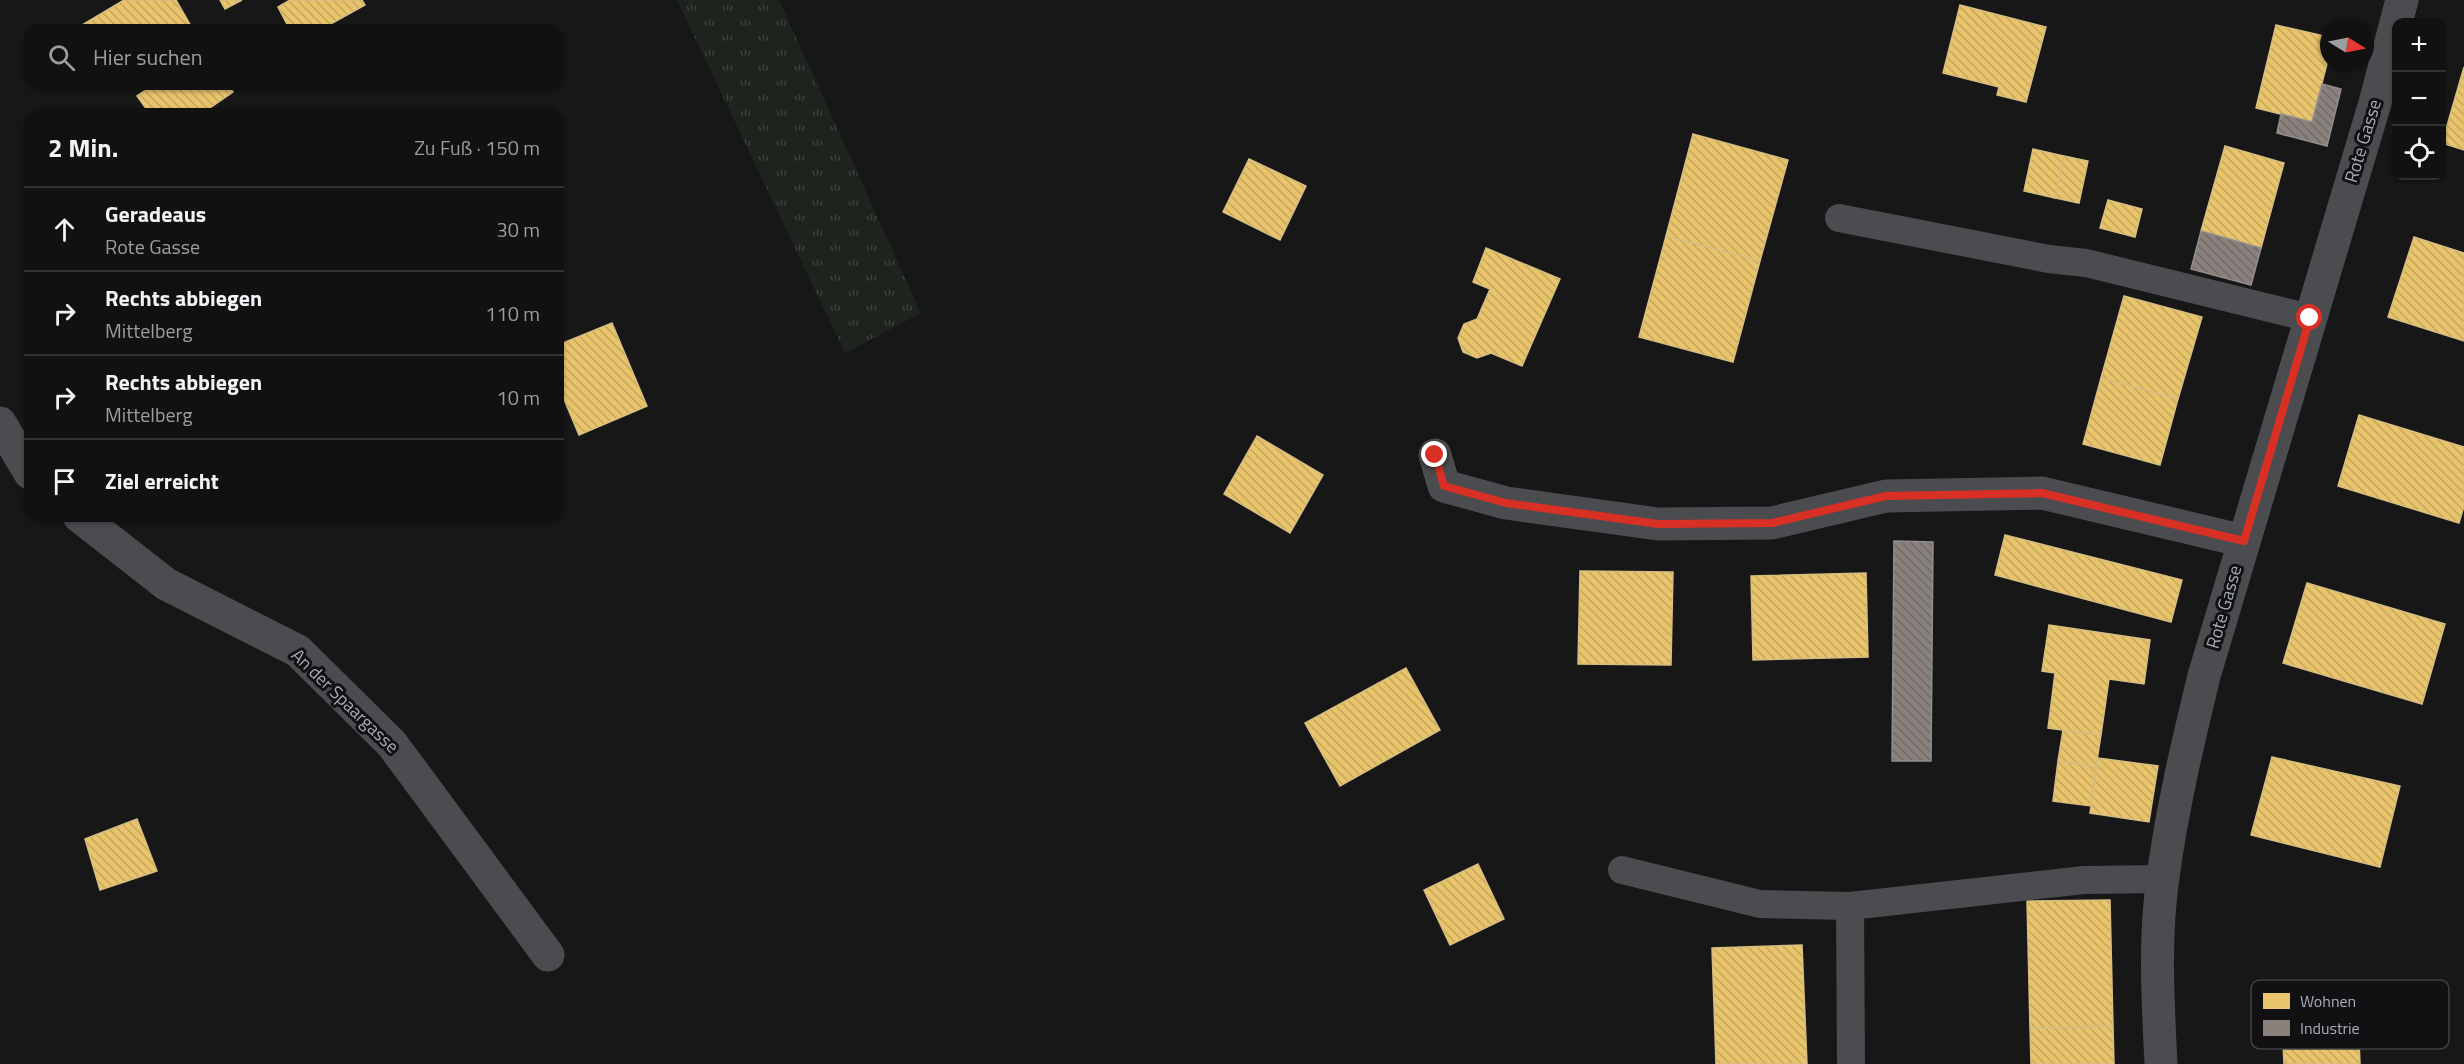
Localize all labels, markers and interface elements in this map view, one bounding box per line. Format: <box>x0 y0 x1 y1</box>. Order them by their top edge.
north arrow <box>2320 18 2374 72</box>
map controls <box>2392 18 2446 180</box>
button: + <box>2392 18 2446 72</box>
search box <box>24 24 564 90</box>
text: Hier suchen <box>93 40 202 74</box>
icon: search <box>45 41 78 74</box>
button: − <box>2392 72 2446 126</box>
street label: Rote Gasse <box>2337 96 2388 186</box>
button: locate <box>2392 126 2446 180</box>
text: 2 Min. <box>48 128 118 167</box>
text: Zu Fuß · 150 m <box>414 132 540 163</box>
text: Geradeaus <box>105 197 206 231</box>
icon: ahead <box>48 213 81 246</box>
text: 30 m <box>496 214 540 245</box>
text: Rote Gasse <box>105 231 200 262</box>
text: Rechts abbiegen <box>105 281 262 315</box>
icon: right <box>48 297 81 330</box>
text: 110 m <box>485 298 540 329</box>
route start <box>2296 304 2322 330</box>
text: Mittelberg <box>105 315 193 346</box>
text: Rechts abbiegen <box>105 365 262 399</box>
icon: right <box>48 381 81 414</box>
text: 10 m <box>496 382 540 413</box>
text: Mittelberg <box>105 399 193 430</box>
route end <box>1421 441 1447 467</box>
text: Ziel erreicht <box>105 464 219 498</box>
icon: arrive <box>48 465 81 498</box>
street label: Rote Gasse <box>2199 562 2248 652</box>
street label: An der Spaargasse <box>285 642 405 759</box>
legend <box>2251 980 2449 1049</box>
text: Wohnen <box>2300 989 2356 1013</box>
text: Industrie <box>2300 1016 2360 1040</box>

